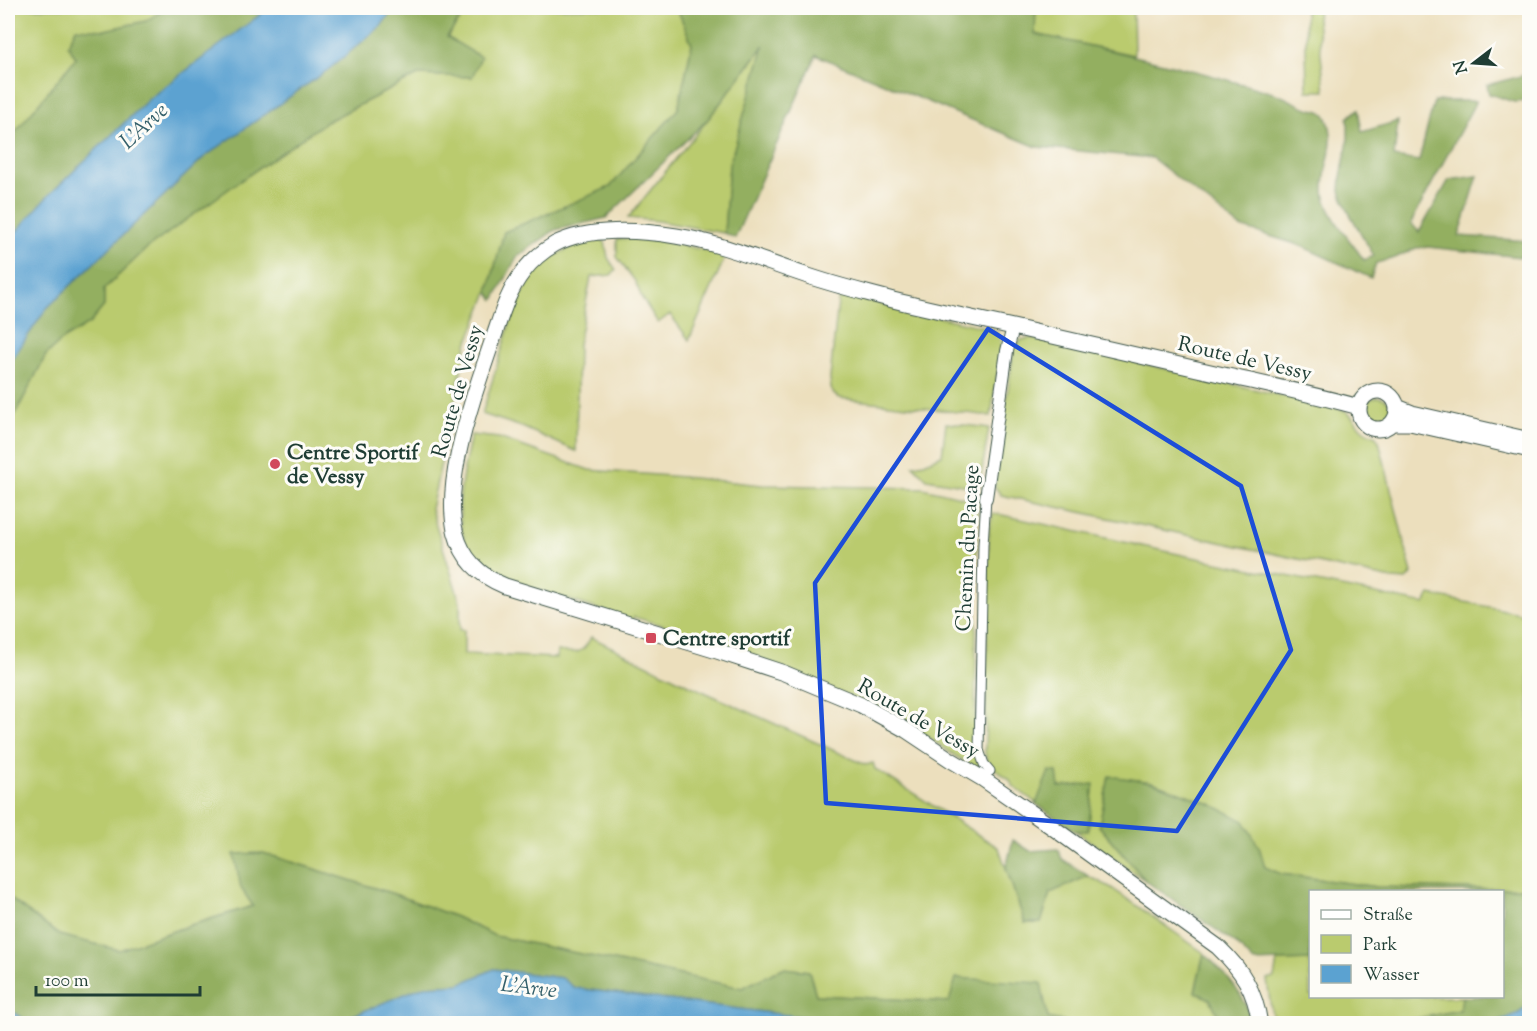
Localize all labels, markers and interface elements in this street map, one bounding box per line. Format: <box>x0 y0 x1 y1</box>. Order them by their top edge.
north arrow <box>1444 33 1504 93</box>
text: N <box>1449 57 1475 76</box>
water label: L'Arve <box>114 96 177 158</box>
street label: Route de Vessy <box>426 321 492 462</box>
street label: Route de Vessy <box>1174 330 1315 390</box>
place label: Centre Sportif de Vessy <box>287 439 420 493</box>
marker: Centre Sportif de Vessy <box>268 457 282 471</box>
street label: Chemin du Pacage <box>950 464 988 632</box>
place label: Centre sportif <box>663 625 792 655</box>
marker: Centre sportif <box>644 631 658 645</box>
street label: Route de Vessy <box>851 672 985 767</box>
legend <box>1309 890 1504 998</box>
text: Straße <box>1363 903 1413 929</box>
text: Park <box>1363 933 1398 959</box>
scale bar <box>36 959 200 997</box>
text: Wasser <box>1363 963 1420 989</box>
text: 100 m <box>45 969 89 995</box>
water label: L'Arve <box>499 970 559 1008</box>

